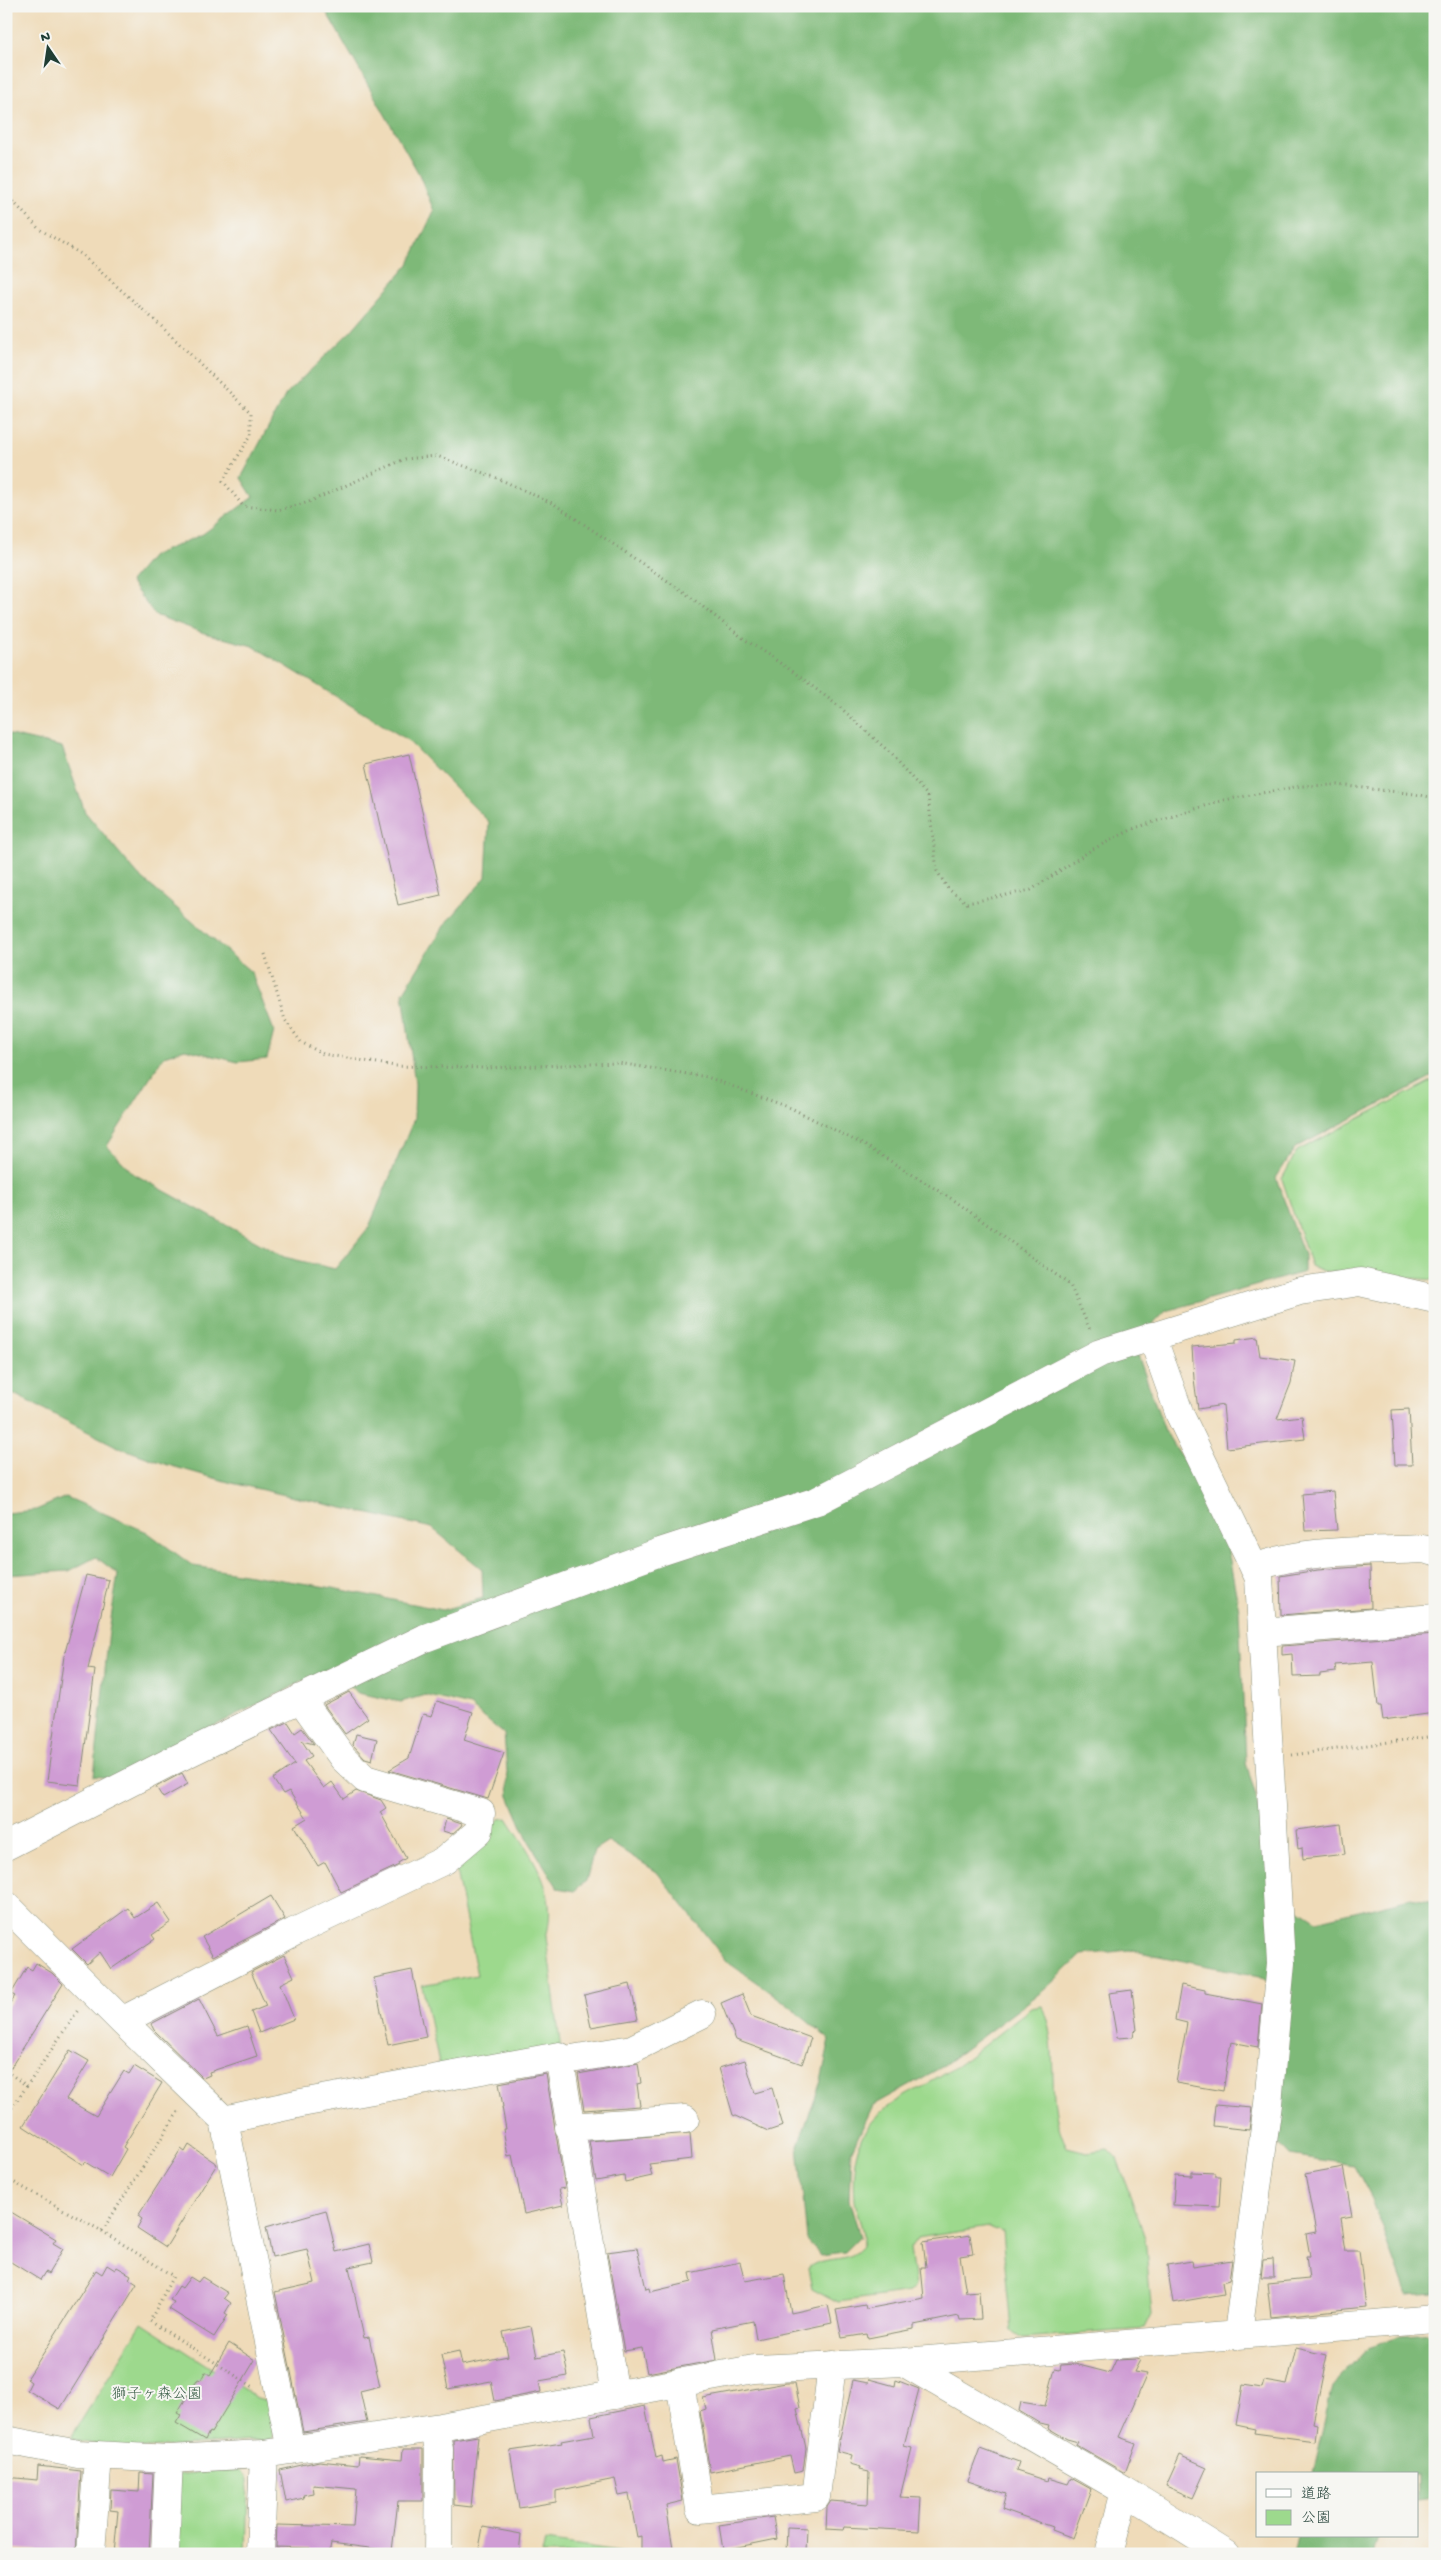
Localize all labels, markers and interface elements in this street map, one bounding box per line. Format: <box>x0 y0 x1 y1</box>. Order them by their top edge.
north arrow <box>22 22 72 72</box>
text: N <box>39 28 52 47</box>
park label: 獅子ヶ森公園 <box>112 2385 202 2404</box>
legend <box>1256 2472 1418 2538</box>
text: 道路 <box>1301 2486 1331 2504</box>
text: 公園 <box>1301 2510 1331 2528</box>

